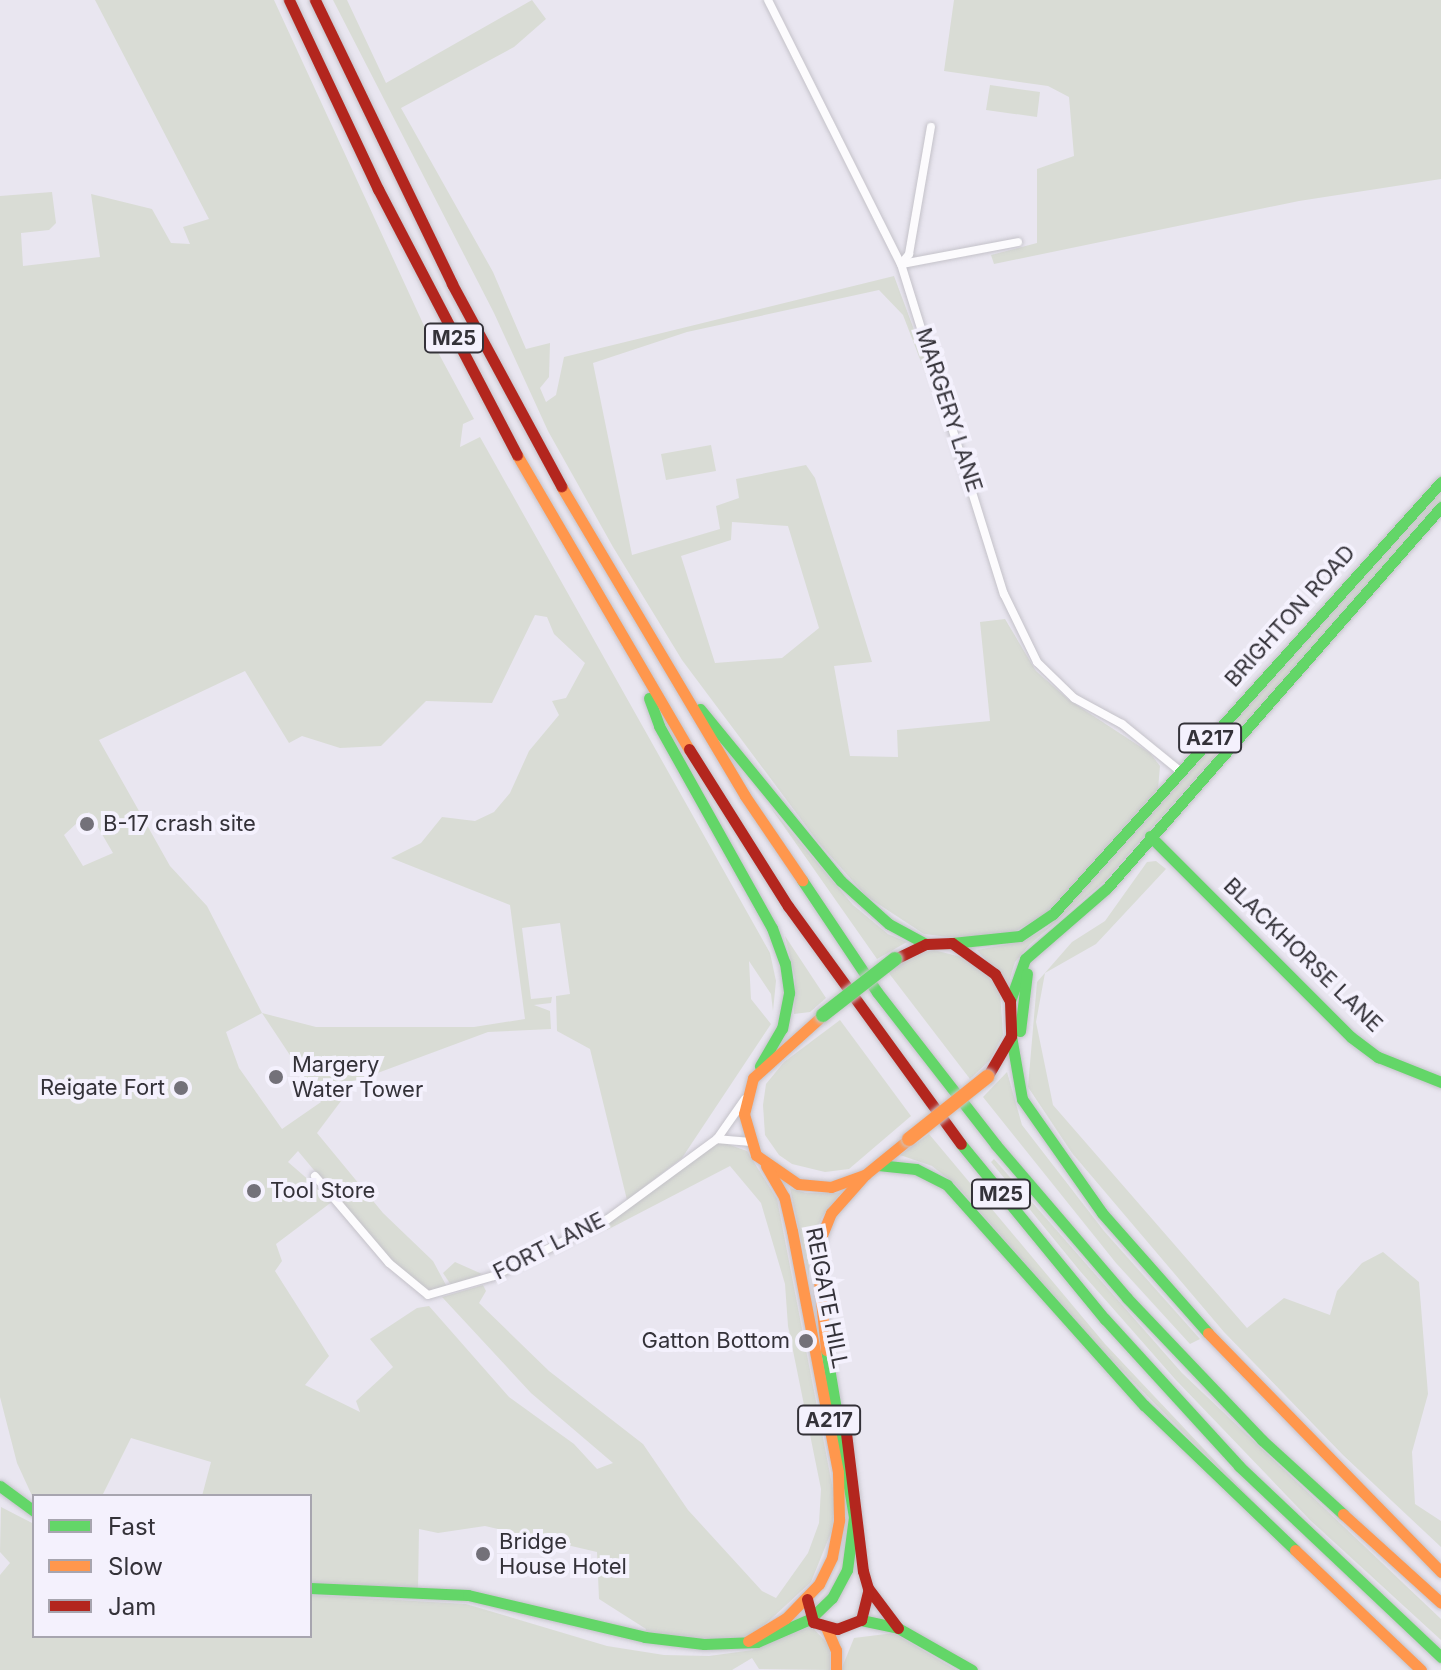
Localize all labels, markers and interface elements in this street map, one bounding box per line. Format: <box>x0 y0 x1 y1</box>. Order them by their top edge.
road number: M25 <box>422 322 486 354</box>
street label: MARGERY LANE <box>910 325 988 495</box>
street label: BRIGHTON ROAD <box>1219 540 1361 692</box>
road number: A217 <box>1178 722 1242 754</box>
place label: B-17 crash site <box>103 811 256 837</box>
marker: B-17 crash site <box>78 815 96 833</box>
street label: BLACKHORSE LANE <box>1218 872 1388 1038</box>
place label: Margery Water Tower <box>292 1051 423 1102</box>
marker: Margery Water Tower <box>267 1068 285 1086</box>
place label: Reigate Fort <box>40 1075 165 1101</box>
marker: Reigate Fort <box>172 1079 190 1097</box>
place label: Tool Store <box>270 1178 375 1204</box>
road number: M25 <box>969 1178 1033 1210</box>
marker: Tool Store <box>245 1182 263 1200</box>
street label: FORT LANE <box>489 1207 609 1285</box>
street label: REIGATE HILL <box>800 1225 854 1371</box>
place label: Gatton Bottom <box>642 1328 790 1354</box>
marker: Gatton Bottom <box>797 1332 815 1350</box>
road number: A217 <box>797 1404 861 1436</box>
legend <box>32 1494 312 1638</box>
text: Fast <box>108 1512 156 1541</box>
place label: Bridge House Hotel <box>499 1528 627 1580</box>
marker: Bridge House Hotel <box>474 1545 492 1563</box>
text: Slow <box>108 1552 163 1581</box>
text: Jam <box>108 1592 156 1621</box>

